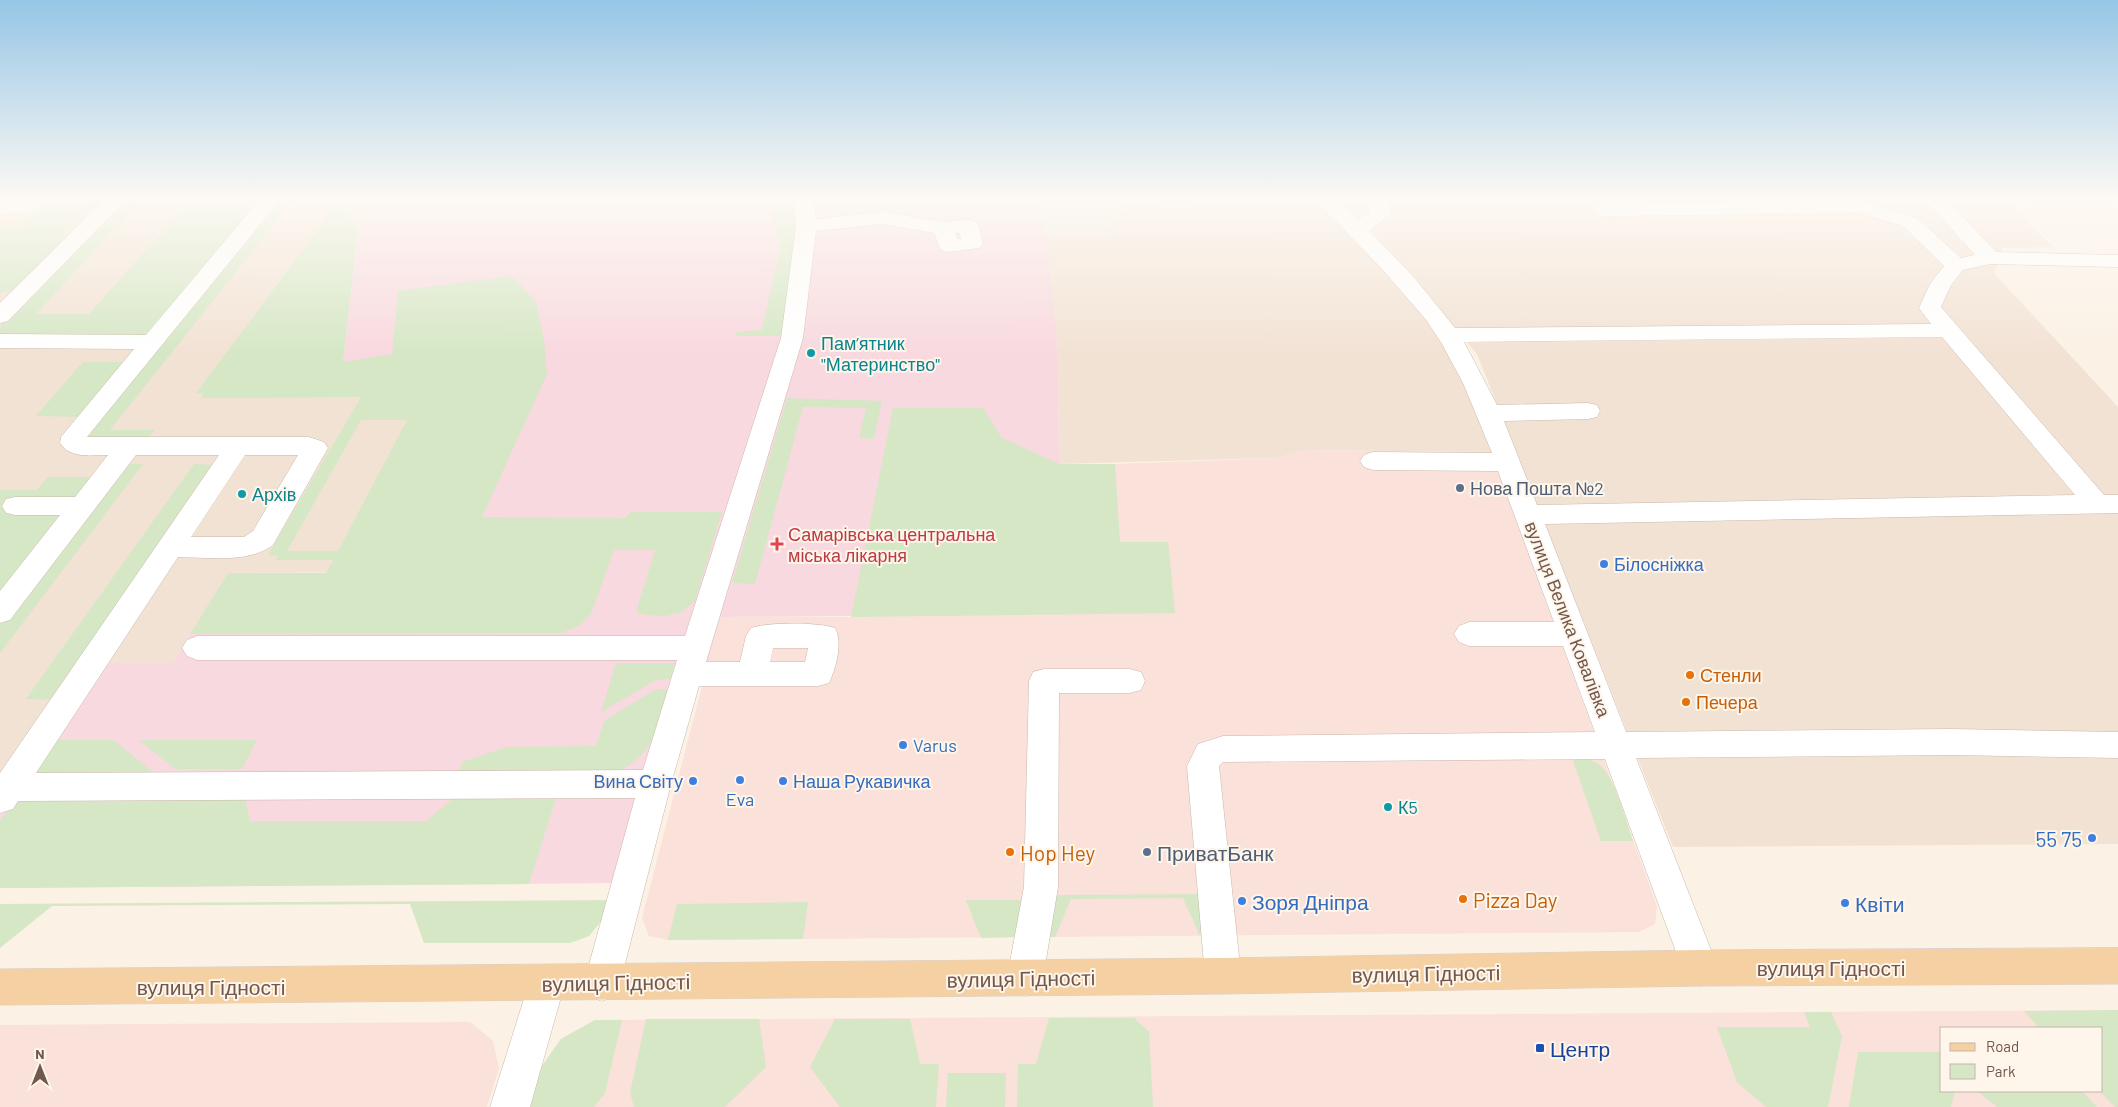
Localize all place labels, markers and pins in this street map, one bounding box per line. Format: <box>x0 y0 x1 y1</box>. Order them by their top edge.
place label: Пам’ятник "Материнство" <box>821 332 940 375</box>
marker: Пам’ятник "Материнство" <box>805 347 817 359</box>
place label: Нова Пошта №2 <box>1470 477 1604 499</box>
marker: Нова Пошта №2 <box>1454 482 1466 494</box>
place label: Архів <box>252 483 296 505</box>
marker: Архів <box>236 488 248 500</box>
place label: Самарівська центральна міська лікарня <box>788 523 996 566</box>
marker: Самарівська центральна міська лікарня <box>770 537 784 551</box>
place label: Білосніжка <box>1614 553 1705 575</box>
marker: Білосніжка <box>1598 558 1610 570</box>
place label: Стенли <box>1700 664 1762 686</box>
marker: Стенли <box>1684 669 1696 681</box>
place label: Печера <box>1696 691 1759 713</box>
marker: Печера <box>1680 696 1692 708</box>
place label: Varus <box>913 734 957 756</box>
marker: Varus <box>897 739 909 751</box>
place label: Вина Світу <box>593 770 683 792</box>
place label: Наша Рукавичка <box>793 770 932 792</box>
marker: Eva <box>734 774 746 786</box>
marker: Вина Світу <box>687 775 699 787</box>
marker: Наша Рукавичка <box>777 775 789 787</box>
place label: Eva <box>726 788 754 810</box>
place label: К5 <box>1398 796 1418 818</box>
marker: К5 <box>1382 801 1394 813</box>
place label: 55 75 <box>2035 826 2082 851</box>
marker: 55 75 <box>2086 832 2098 844</box>
place label: Hop Hey <box>1020 840 1096 865</box>
place label: ПриватБанк <box>1157 840 1274 865</box>
marker: Hop Hey <box>1004 846 1016 858</box>
marker: ПриватБанк <box>1141 846 1153 858</box>
place label: Pizza Day <box>1473 887 1558 912</box>
place label: Зоря Дніпра <box>1252 889 1369 914</box>
place label: Квіти <box>1855 891 1904 916</box>
marker: Pizza Day <box>1457 893 1469 905</box>
marker: Зоря Дніпра <box>1236 895 1248 907</box>
marker: Квіти <box>1839 897 1851 909</box>
place label: Центр <box>1550 1036 1610 1061</box>
marker: Центр <box>1534 1042 1546 1054</box>

